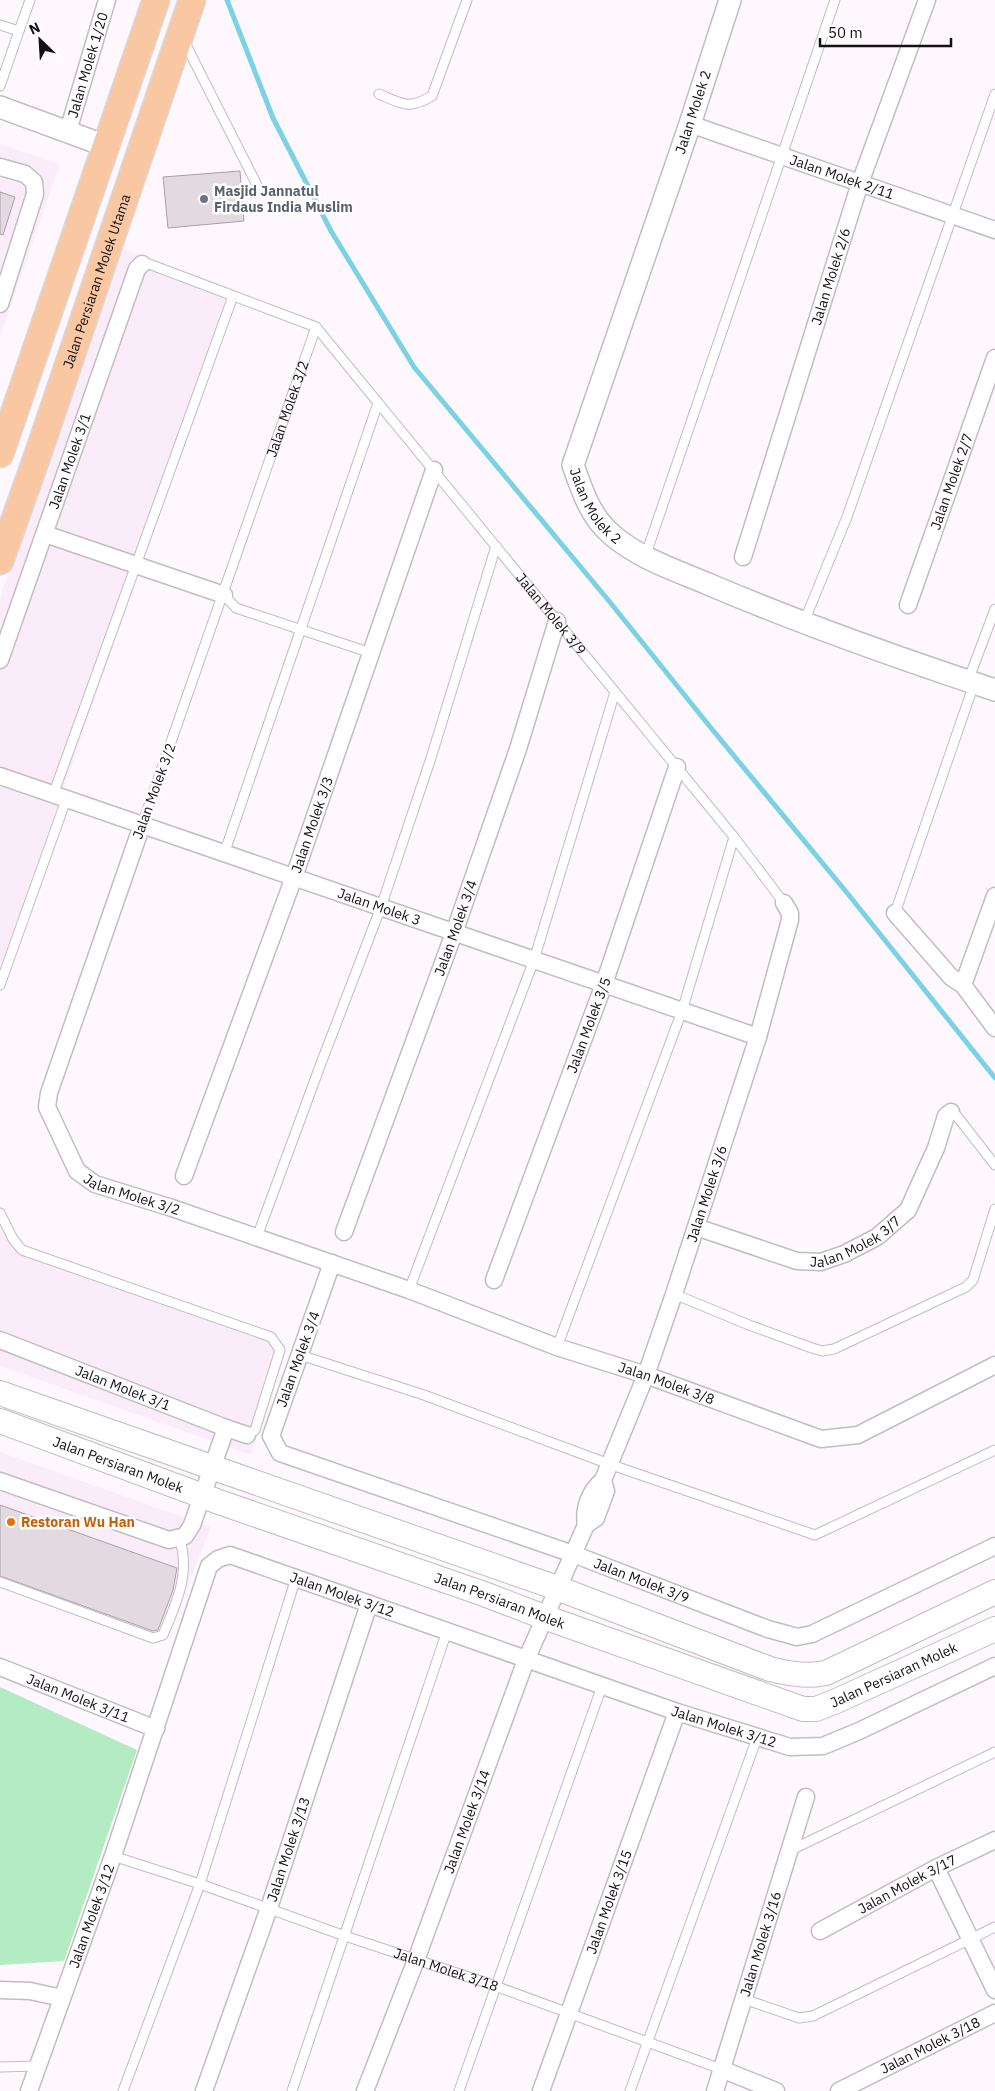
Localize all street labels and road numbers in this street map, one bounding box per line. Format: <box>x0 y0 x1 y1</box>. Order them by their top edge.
street label: Jalan Molek 1/20 <box>63 10 112 120</box>
street label: Jalan Molek 2 <box>671 68 715 156</box>
street label: Jalan Molek 2/11 <box>788 150 897 203</box>
street label: Jalan Persiaran Molek Utama <box>59 191 135 371</box>
street label: Jalan Molek 2/6 <box>807 226 854 327</box>
street label: Jalan Molek 3/2 <box>262 358 313 459</box>
street label: Jalan Molek 3/1 <box>45 410 95 511</box>
street label: Jalan Molek 2/7 <box>926 431 977 532</box>
street label: Jalan Molek 2 <box>566 465 625 548</box>
street label: Jalan Molek 3/9 <box>512 569 590 659</box>
street label: Jalan Molek 3/2 <box>128 741 180 841</box>
street label: Jalan Molek 3/3 <box>287 774 337 875</box>
street label: Jalan Molek 3/4 <box>430 877 481 978</box>
street label: Jalan Molek 3 <box>335 884 423 929</box>
street label: Jalan Molek 3/5 <box>563 975 615 1075</box>
street label: Jalan Molek 3/6 <box>683 1143 731 1244</box>
street label: Jalan Molek 3/2 <box>80 1170 183 1219</box>
street label: Jalan Molek 3/7 <box>810 1212 904 1271</box>
street label: Jalan Molek 3/4 <box>272 1309 324 1409</box>
street label: Jalan Molek 3/8 <box>616 1358 717 1408</box>
street label: Jalan Molek 3/1 <box>73 1361 173 1415</box>
street label: Jalan Persiaran Molek <box>50 1432 187 1497</box>
street label: Jalan Molek 3/9 <box>591 1554 692 1607</box>
street label: Jalan Molek 3/12 <box>288 1568 397 1621</box>
street label: Jalan Persiaran Molek <box>432 1568 568 1633</box>
street label: Jalan Persiaran Molek <box>827 1638 961 1712</box>
street label: Jalan Molek 3/11 <box>24 1669 132 1727</box>
street label: Jalan Molek 3/12 <box>669 1702 779 1751</box>
street label: Jalan Molek 3/14 <box>440 1767 494 1876</box>
street label: Jalan Molek 3/13 <box>263 1795 314 1904</box>
street label: Jalan Molek 3/15 <box>582 1847 636 1956</box>
street label: Jalan Molek 3/17 <box>855 1851 959 1918</box>
street label: Jalan Molek 3/12 <box>65 1861 118 1970</box>
street label: Jalan Molek 3/16 <box>736 1889 785 1999</box>
street label: Jalan Molek 3/18 <box>392 1944 501 1995</box>
street label: Jalan Molek 3/18 <box>877 2013 983 2078</box>

